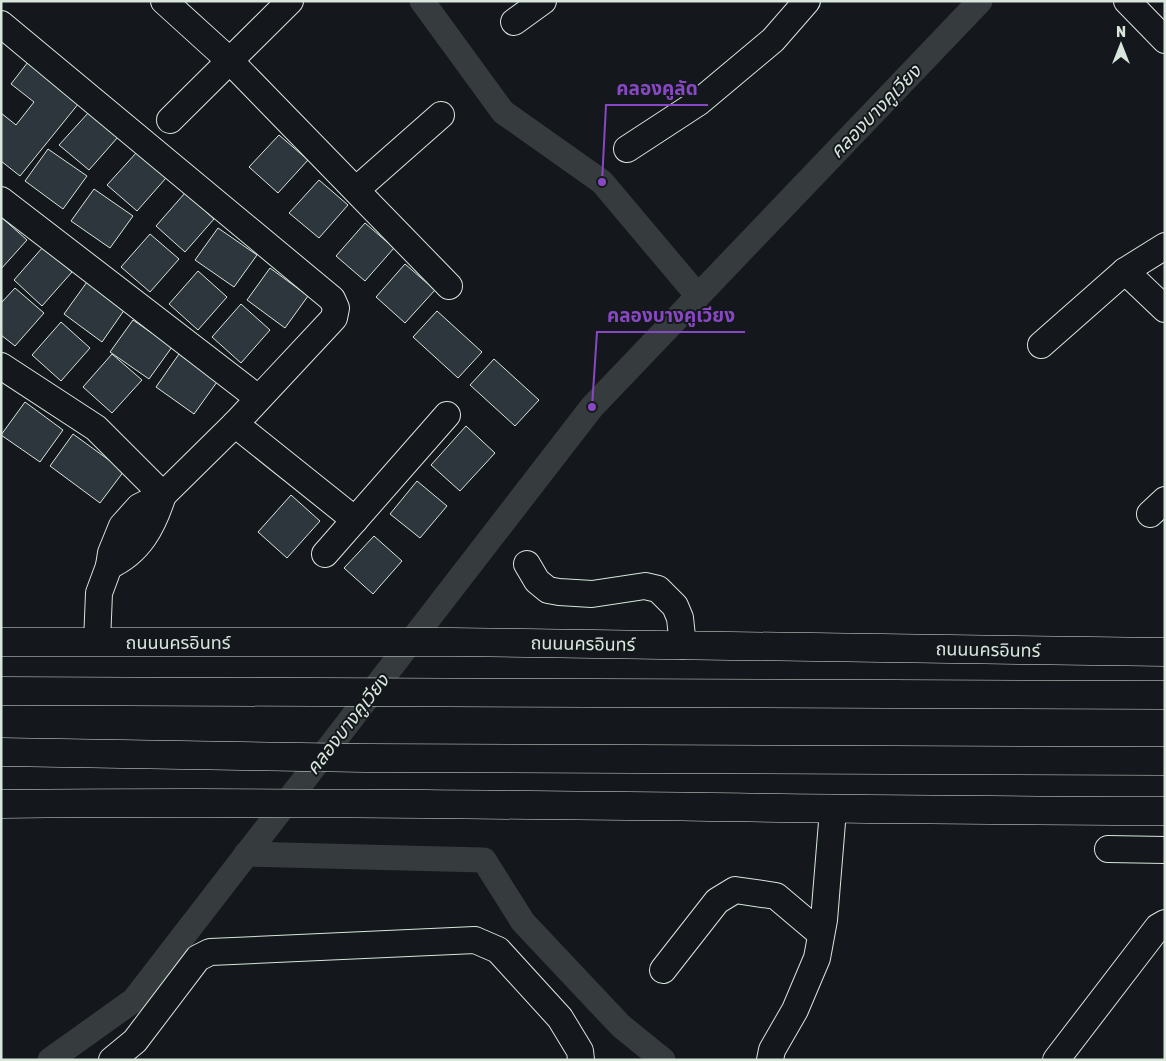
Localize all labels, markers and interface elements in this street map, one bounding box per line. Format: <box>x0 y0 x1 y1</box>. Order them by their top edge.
north arrow <box>1096 20 1146 70</box>
text: N <box>1116 24 1126 41</box>
water label: คลองบางคูเวียง <box>825 59 927 164</box>
callout: คลองคูลัด <box>606 71 708 105</box>
text: คลองคูลัด <box>616 77 698 100</box>
callout: คลองบางคูเวียง <box>597 298 745 332</box>
text: คลองบางคูเวียง <box>607 304 735 327</box>
street label: ถนนนครอินทร์ <box>126 632 231 654</box>
street label: ถนนนครอินทร์ <box>530 632 637 656</box>
street label: ถนนนครอินทร์ <box>935 638 1042 662</box>
water label: คลองบางคูเวียง <box>301 669 395 780</box>

